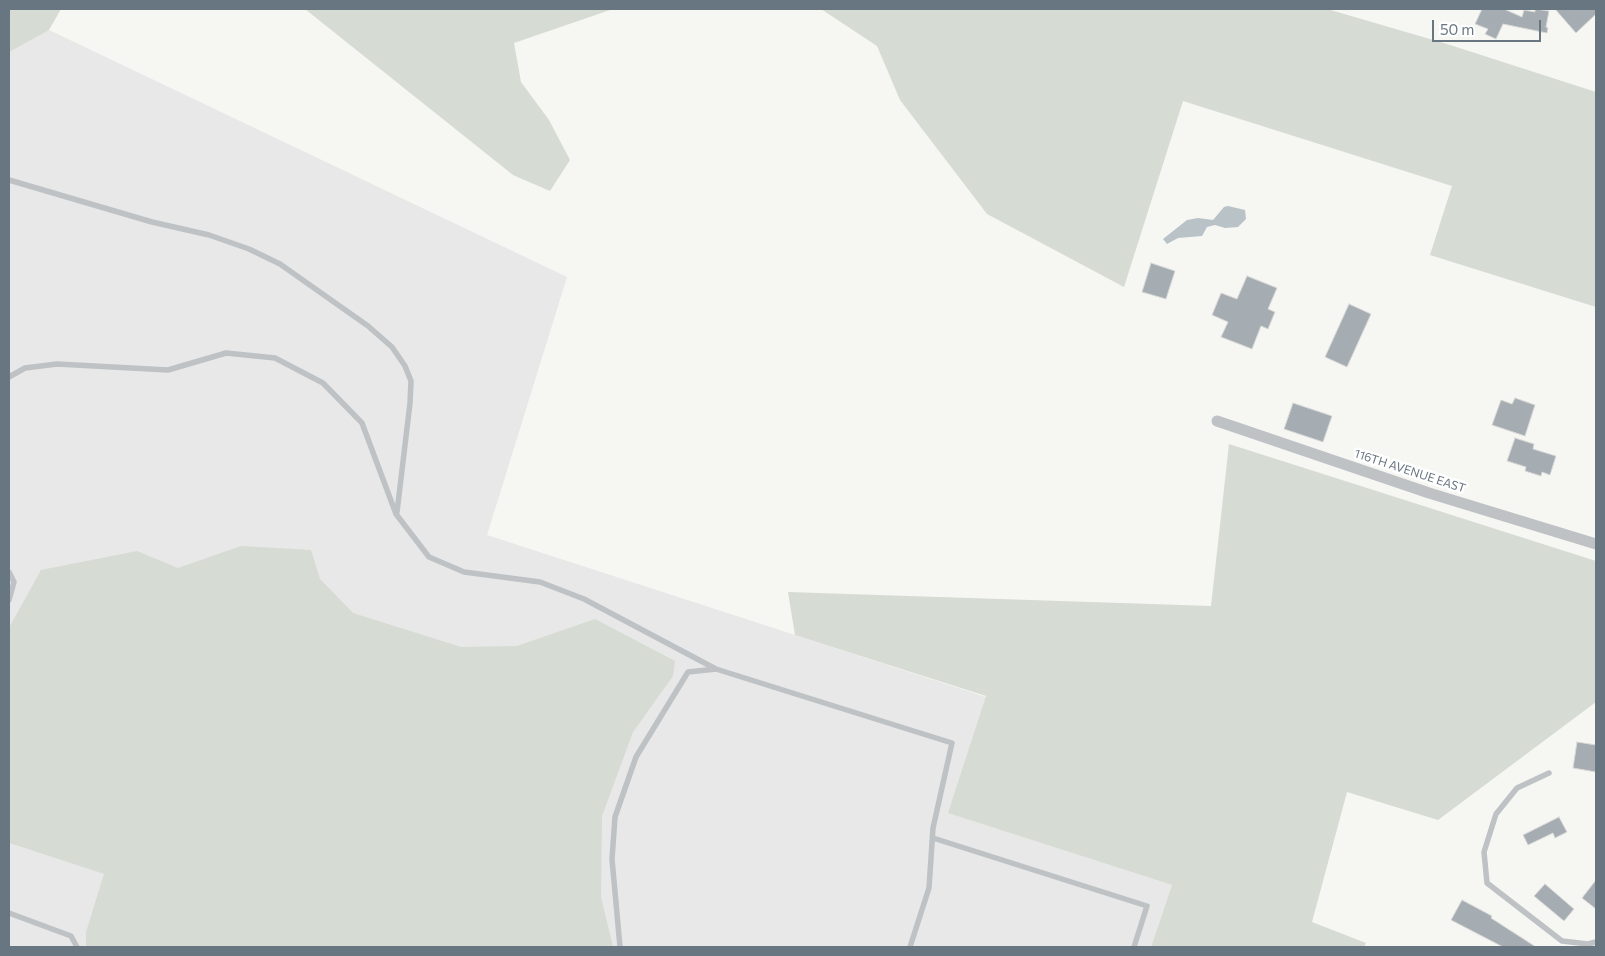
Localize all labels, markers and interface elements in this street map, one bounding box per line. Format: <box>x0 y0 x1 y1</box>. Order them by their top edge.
scale bar <box>1435 10 1544 42</box>
text: 50 m <box>1440 20 1474 38</box>
street label: 116TH AVENUE EAST <box>1353 446 1467 496</box>

